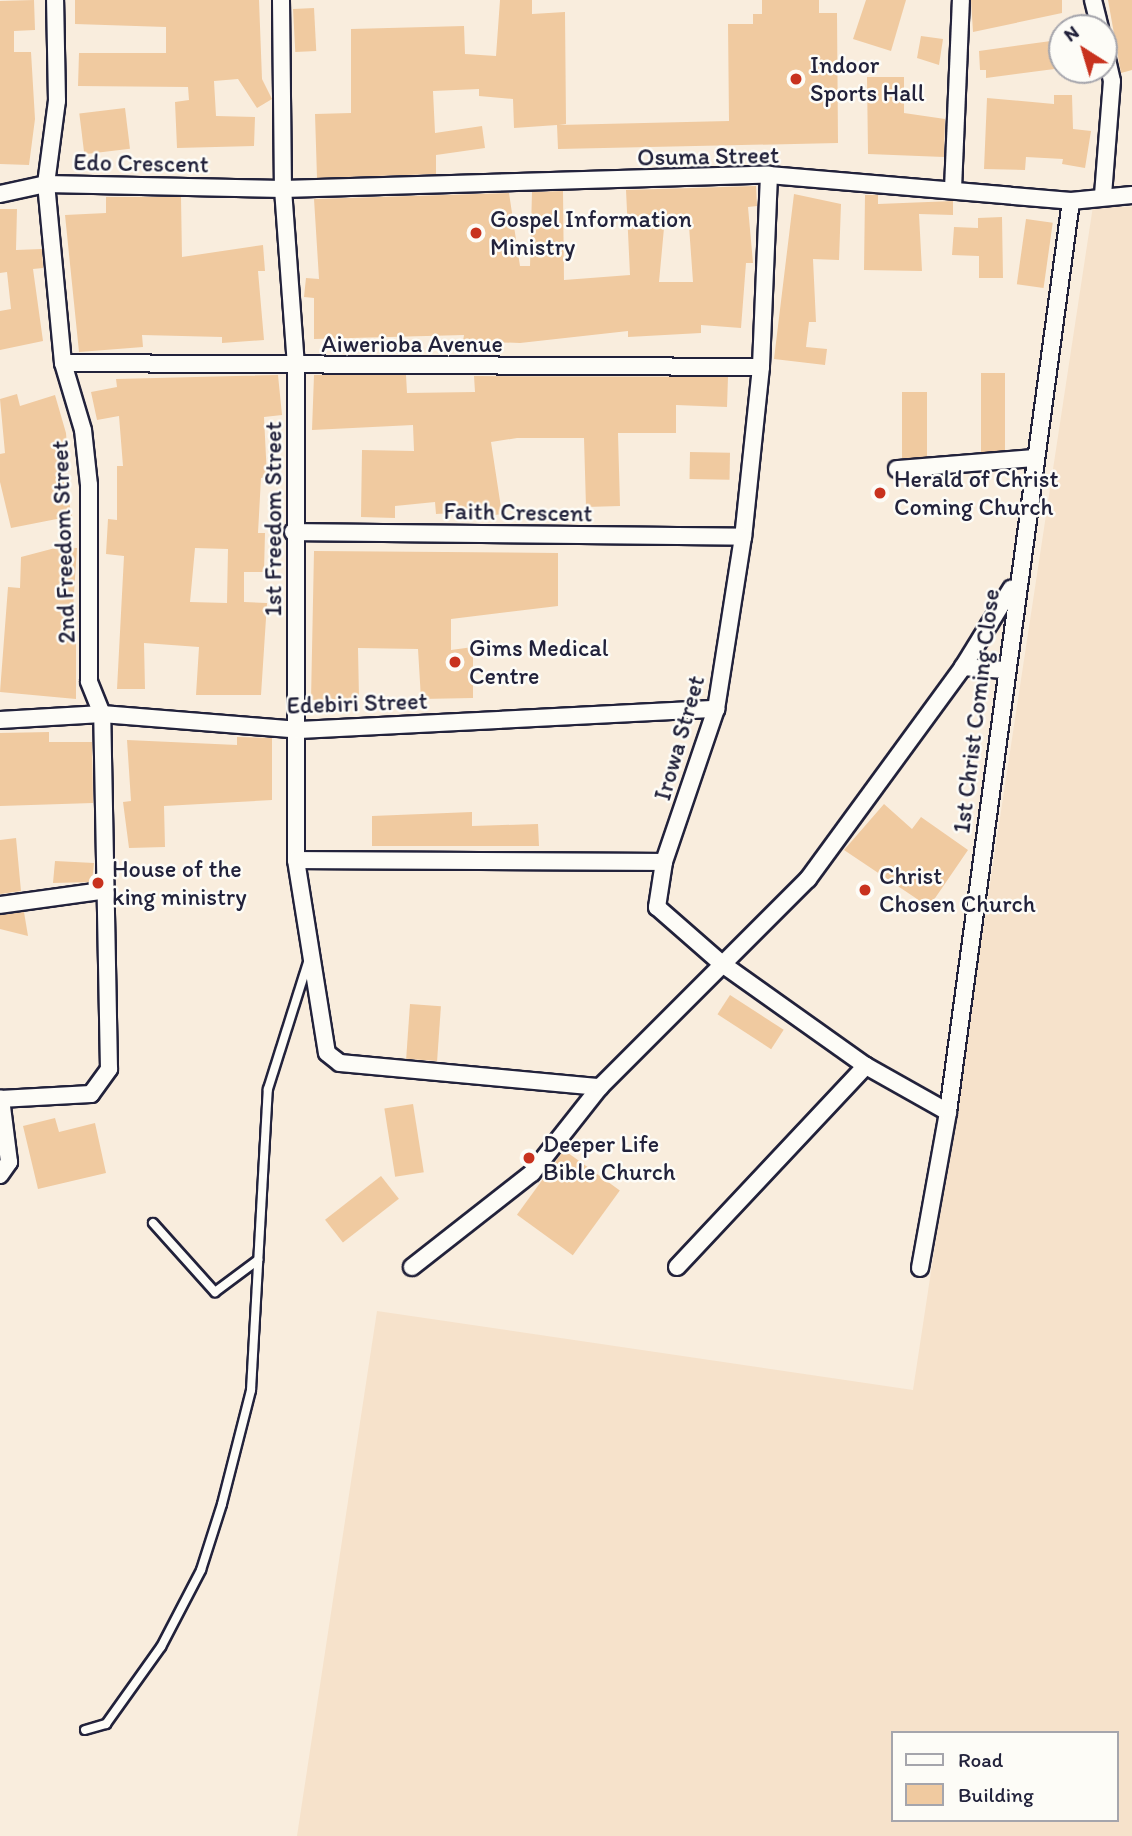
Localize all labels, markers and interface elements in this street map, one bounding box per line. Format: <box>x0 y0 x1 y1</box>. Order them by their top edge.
north arrow <box>1048 14 1118 84</box>
text: N <box>1059 20 1083 46</box>
place label: Indoor Sports Hall <box>810 51 925 107</box>
marker: Indoor Sports Hall <box>788 71 804 87</box>
street label: Osuma Street <box>637 140 779 172</box>
street label: Edo Crescent <box>73 147 209 179</box>
place label: Gospel Information Ministry <box>490 205 691 261</box>
marker: Gospel Information Ministry <box>468 225 484 241</box>
street label: Aiwerioba Avenue <box>321 330 503 358</box>
street label: 1st Freedom Street <box>259 422 287 616</box>
street label: 2nd Freedom Street <box>45 440 81 644</box>
place label: Herald of Christ Coming Church <box>894 465 1059 521</box>
marker: Herald of Christ Coming Church <box>872 485 888 501</box>
street label: Faith Crescent <box>443 496 593 528</box>
street label: 1st Christ Coming Close <box>947 587 1005 835</box>
place label: Gims Medical Centre <box>469 634 608 690</box>
marker: Gims Medical Centre <box>447 654 463 670</box>
street label: Irowa Street <box>648 673 710 803</box>
street label: Edebiri Street <box>286 686 428 720</box>
place label: House of the king ministry <box>112 855 247 911</box>
place label: Christ Chosen Church <box>879 862 1036 918</box>
marker: House of the king ministry <box>90 875 106 891</box>
marker: Christ Chosen Church <box>857 882 873 898</box>
place label: Deeper Life Bible Church <box>543 1130 676 1186</box>
marker: Deeper Life Bible Church <box>521 1150 537 1166</box>
legend <box>890 1731 1118 1822</box>
text: Road <box>958 1747 1003 1772</box>
text: Building <box>958 1782 1034 1807</box>

